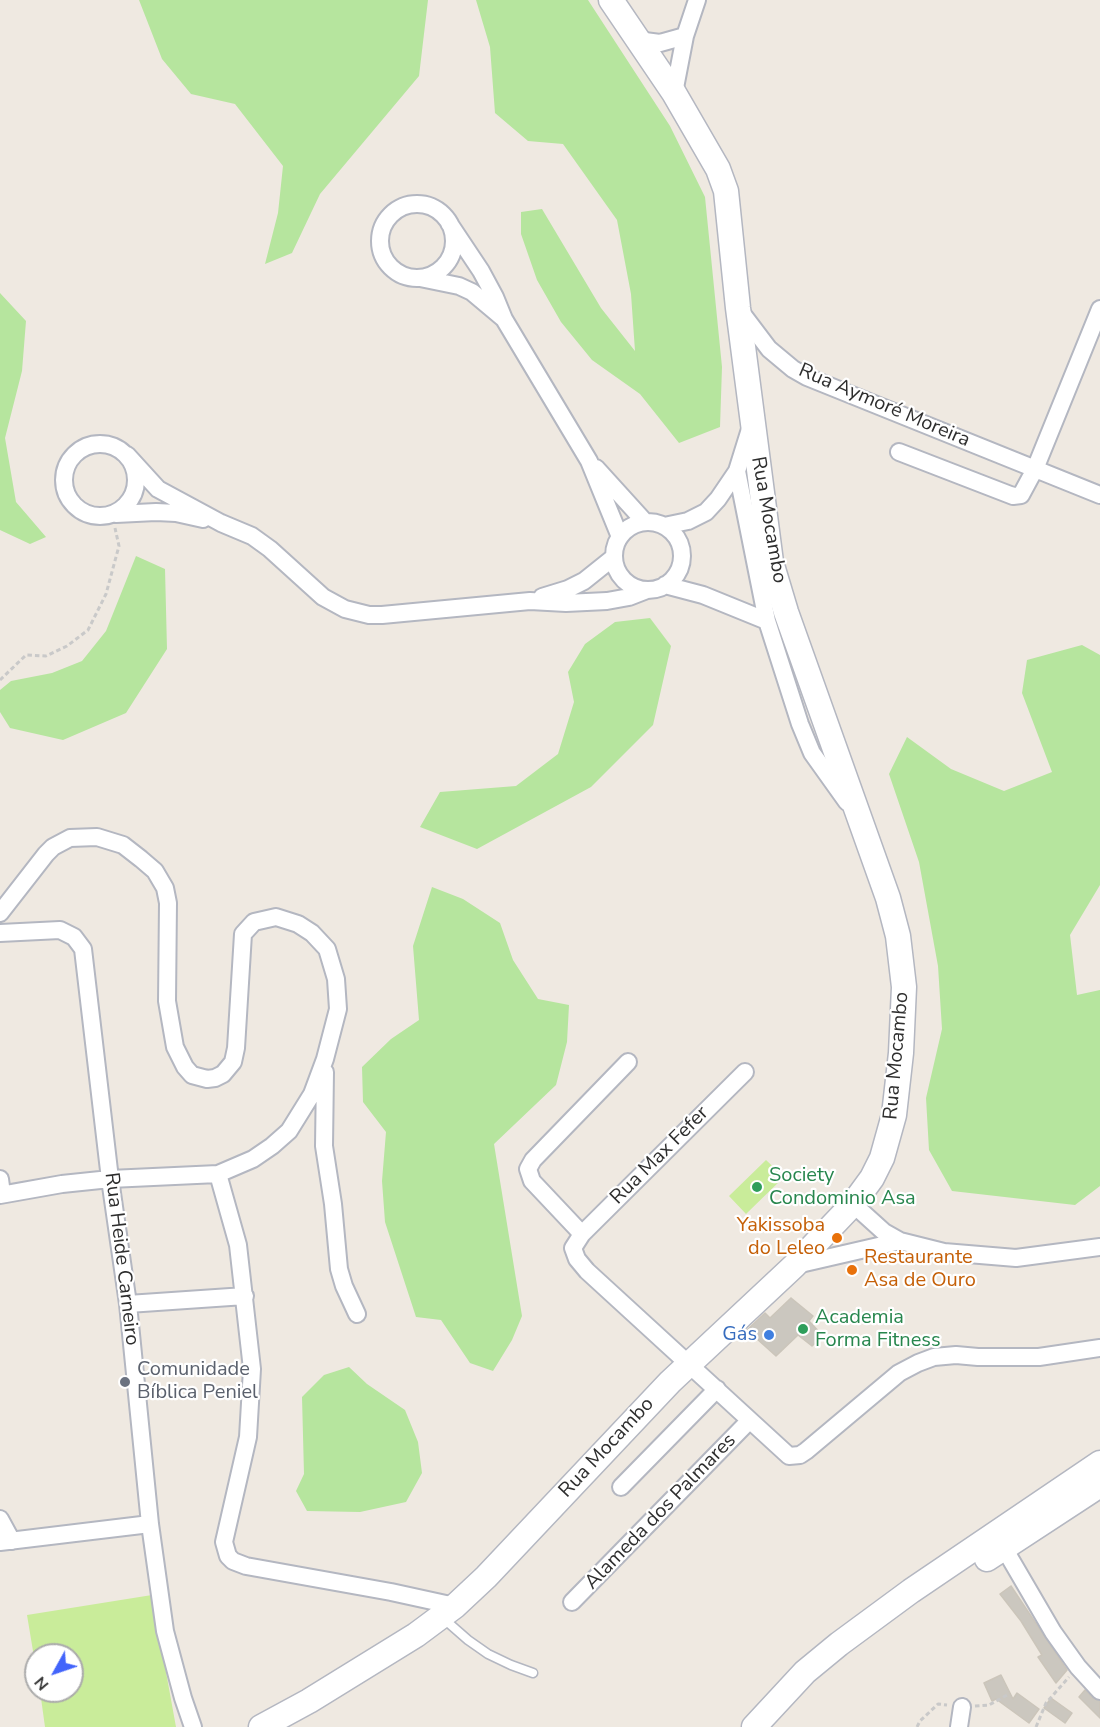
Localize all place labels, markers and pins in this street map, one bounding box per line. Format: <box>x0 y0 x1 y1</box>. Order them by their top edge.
place label: Society Condominio Asa <box>769 1164 916 1211</box>
marker: Society Condominio Asa <box>750 1180 764 1194</box>
place label: Yakissoba do Leleo <box>737 1214 825 1261</box>
marker: Yakissoba do Leleo <box>830 1231 844 1245</box>
place label: Restaurante Asa de Ouro <box>864 1246 976 1293</box>
marker: Restaurante Asa de Ouro <box>845 1263 859 1277</box>
place label: Academia Forma Fitness <box>815 1306 941 1353</box>
marker: Academia Forma Fitness <box>796 1322 810 1336</box>
place label: Gás <box>722 1323 757 1347</box>
marker: Gás <box>762 1328 776 1342</box>
place label: Comunidade Bíblica Peniel <box>137 1358 258 1405</box>
marker: Comunidade Bíblica Peniel <box>118 1375 132 1389</box>

